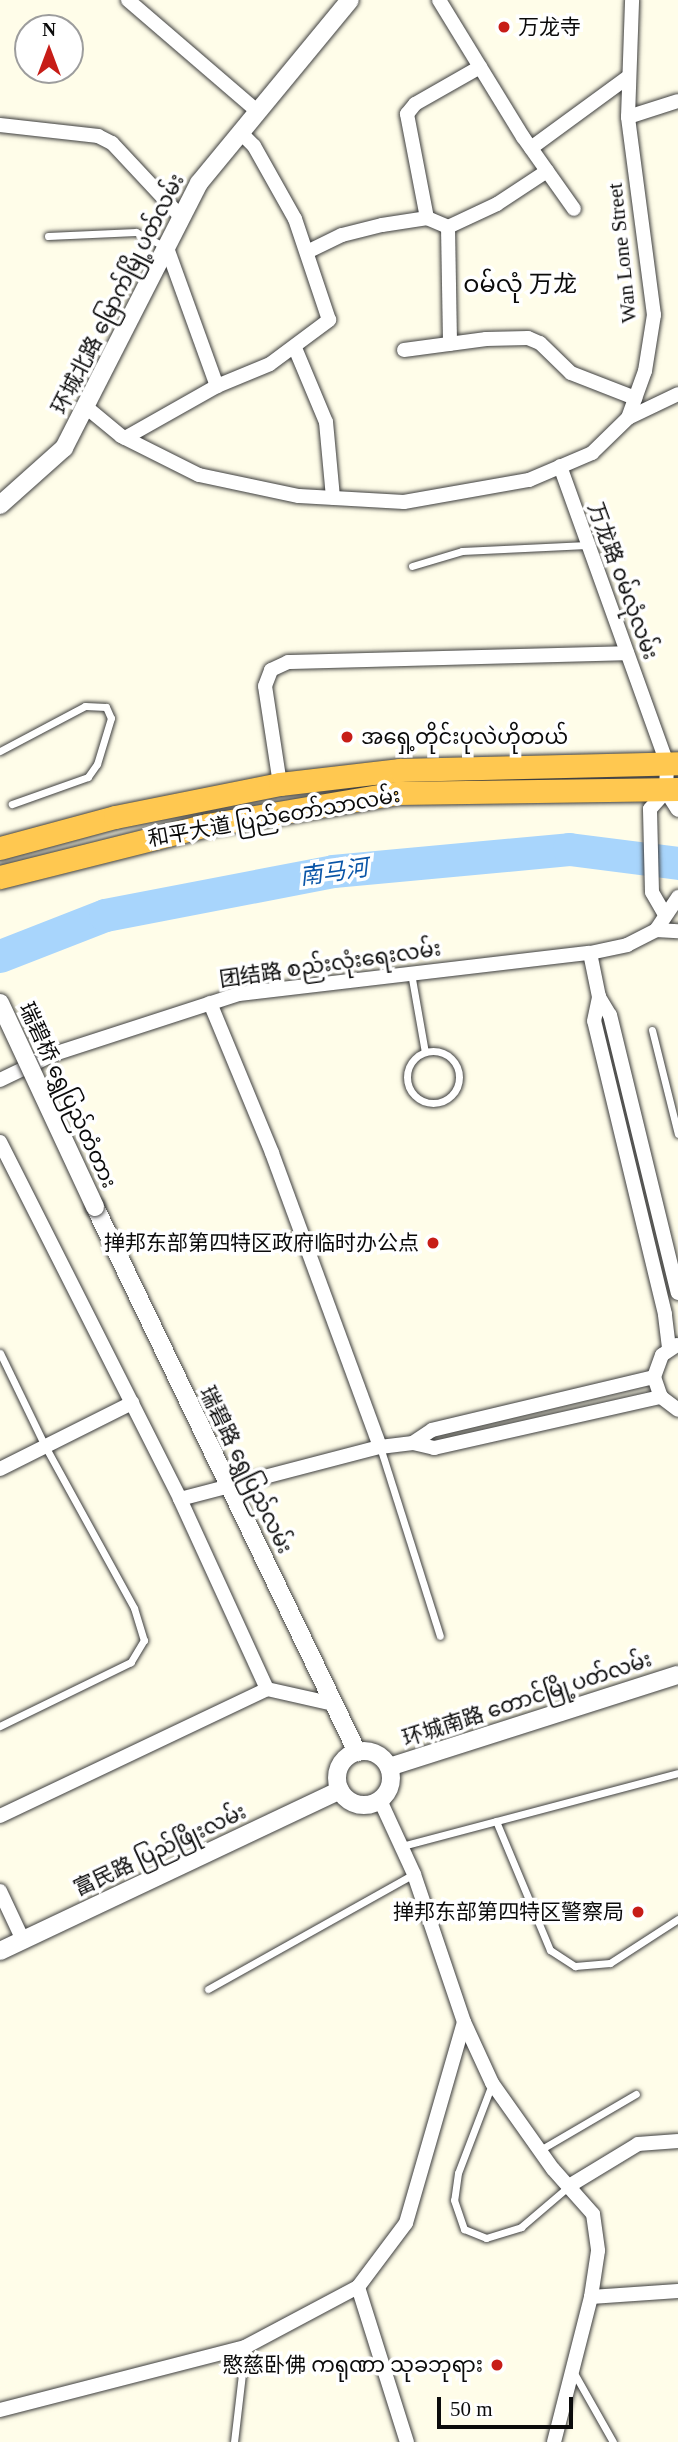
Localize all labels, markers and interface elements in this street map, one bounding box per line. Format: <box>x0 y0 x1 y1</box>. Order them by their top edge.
north arrow <box>14 14 84 84</box>
place label: 万龙寺 <box>518 14 581 40</box>
text: N <box>42 19 56 40</box>
marker: 万龙寺 <box>496 19 512 35</box>
street label: 环城北路 မြောက်မြို့ပတ်လမ်း <box>46 170 190 418</box>
street label: Wan Lone Street <box>602 182 642 324</box>
district label: ဝမ်လုံ 万龙 <box>463 271 577 299</box>
street label: 万龙路 ဝမ်လုံလမ်း <box>583 499 663 663</box>
place label: အရှေ့တိုင်းပုလဲဟိုတယ် <box>361 724 568 750</box>
marker: အရှေ့တိုင်းပုလဲဟိုတယ် <box>339 729 355 745</box>
street label: 和平大道 ပြည်တော်သာလမ်း <box>146 782 402 852</box>
water label: 南马河 <box>298 855 370 891</box>
street label: 团结路 စည်းလုံးရေးလမ်း <box>217 936 443 992</box>
street label: 瑞碧桥 ရွှေပြည်တံတား <box>14 998 122 1192</box>
place label: 掸邦东部第四特区政府临时办公点 <box>104 1230 419 1256</box>
marker: 掸邦东部第四特区政府临时办公点 <box>425 1235 441 1251</box>
street label: 瑞碧路 ရွှေပြည်လမ်း <box>195 1382 297 1558</box>
street label: 环城南路 တောင်မြို့ပတ်လမ်း <box>399 1647 655 1751</box>
street label: 富民路 ပြည်ဖြိုးလမ်း <box>70 1799 250 1901</box>
place label: 掸邦东部第四特区警察局 <box>393 1899 624 1925</box>
marker: 掸邦东部第四特区警察局 <box>630 1904 646 1920</box>
place label: 愍慈卧佛 ကရုဏာ သုခဘုရား <box>222 2352 483 2378</box>
marker: 愍慈卧佛 ကရုဏာ သုခဘုရား <box>489 2357 505 2373</box>
scale bar <box>440 2382 576 2426</box>
text: 50 m <box>450 2397 493 2421</box>

